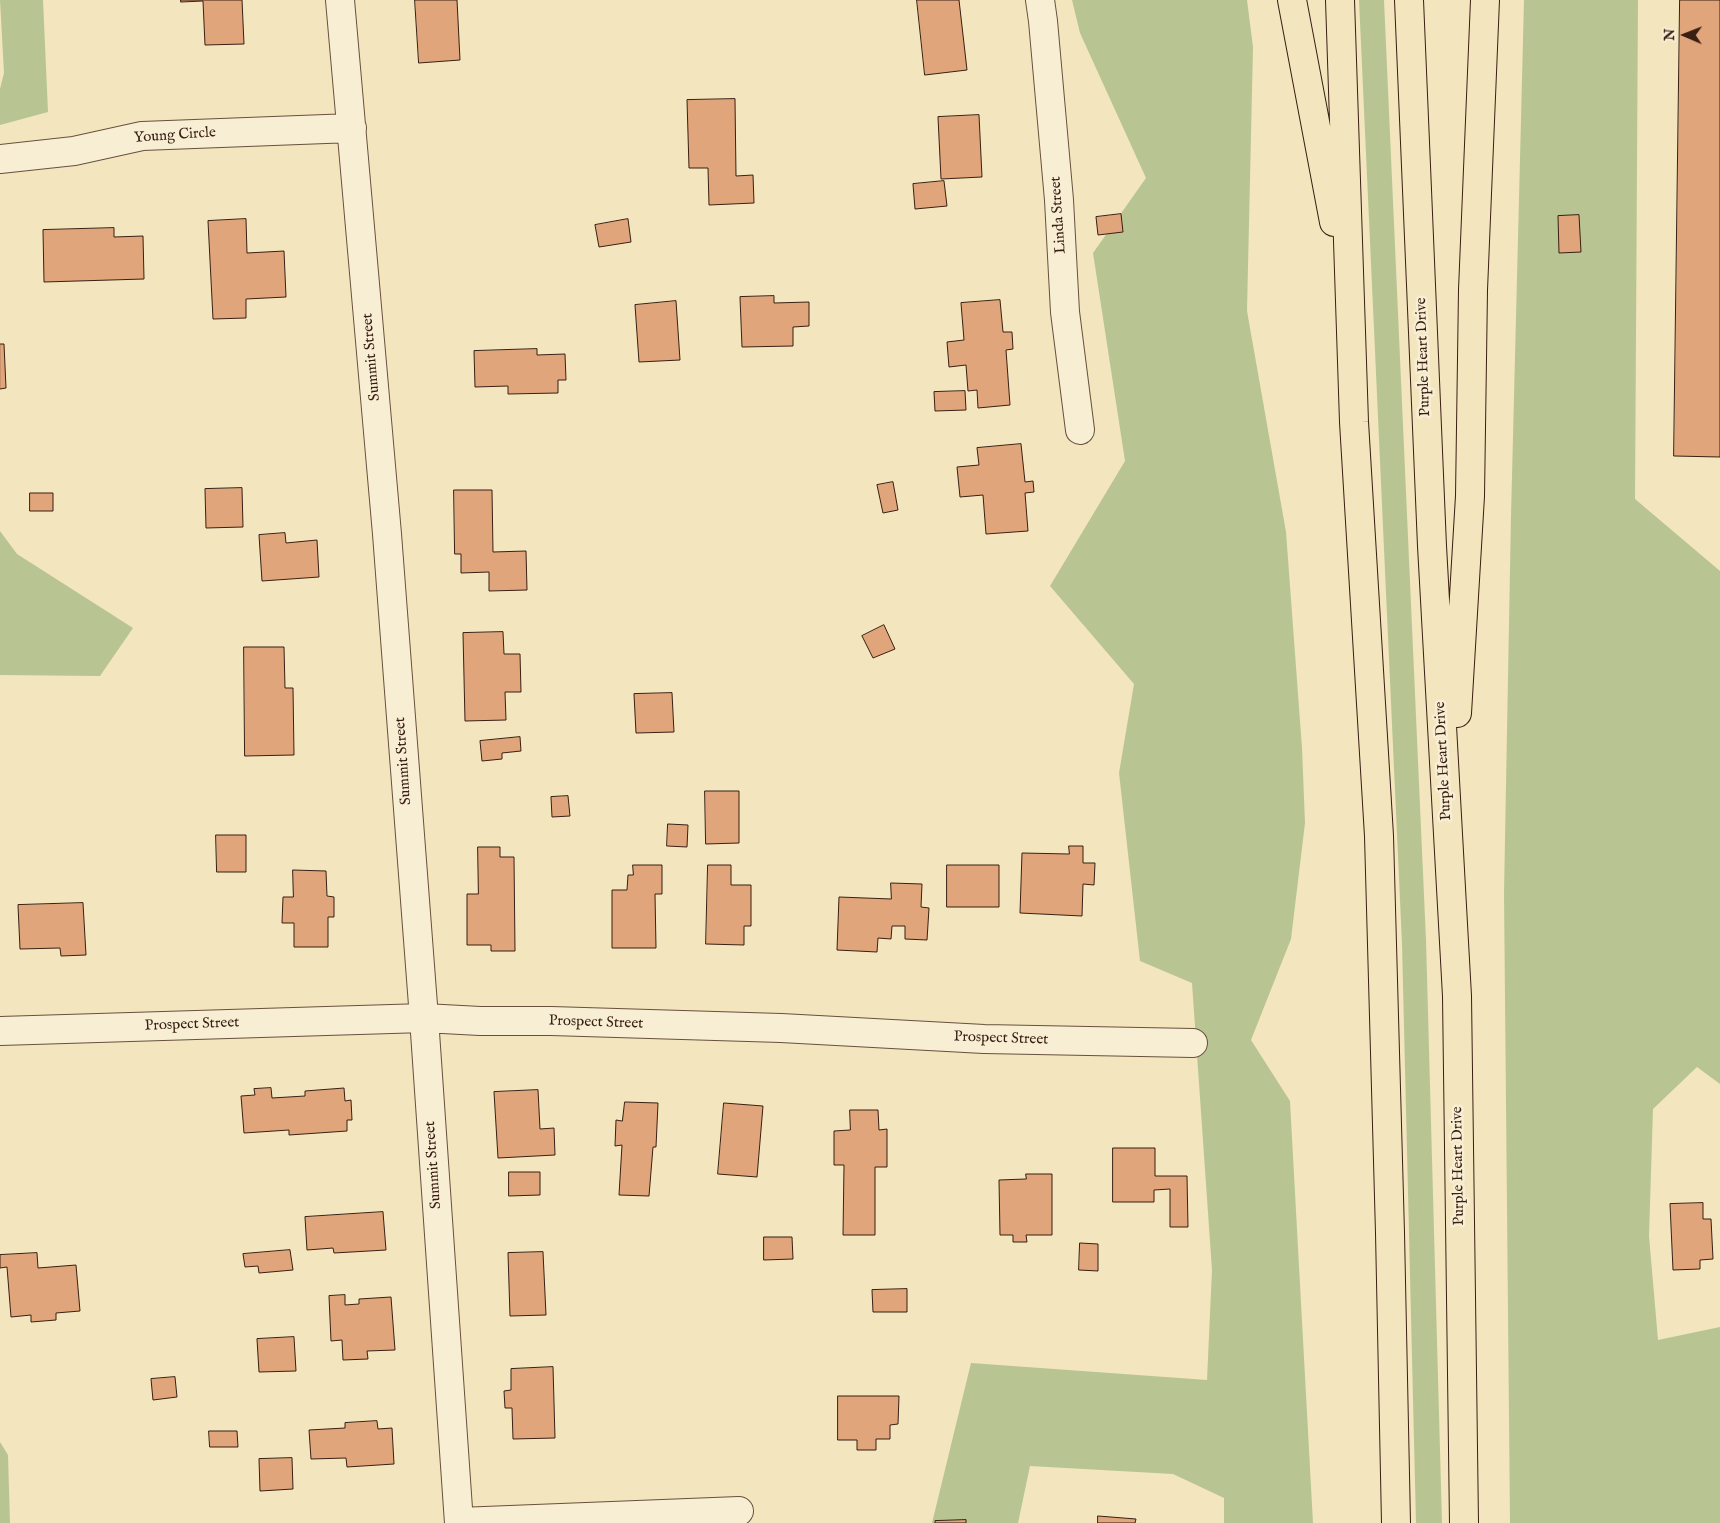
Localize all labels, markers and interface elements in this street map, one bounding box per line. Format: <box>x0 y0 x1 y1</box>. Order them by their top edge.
north arrow <box>1660 10 1710 60</box>
text: N <box>1661 29 1679 41</box>
street label: Young Circle <box>133 124 217 148</box>
street label: Linda Street <box>1047 176 1071 254</box>
street label: Purple Heart Drive <box>1413 297 1435 417</box>
street label: Summit Street <box>359 312 385 402</box>
street label: Purple Heart Drive <box>1432 701 1456 821</box>
street label: Summit Street <box>392 716 416 806</box>
street label: Prospect Street <box>548 1012 644 1034</box>
street label: Prospect Street <box>144 1014 240 1036</box>
street label: Prospect Street <box>953 1028 1049 1050</box>
street label: Purple Heart Drive <box>1449 1106 1469 1226</box>
street label: Summit Street <box>422 1120 446 1210</box>

